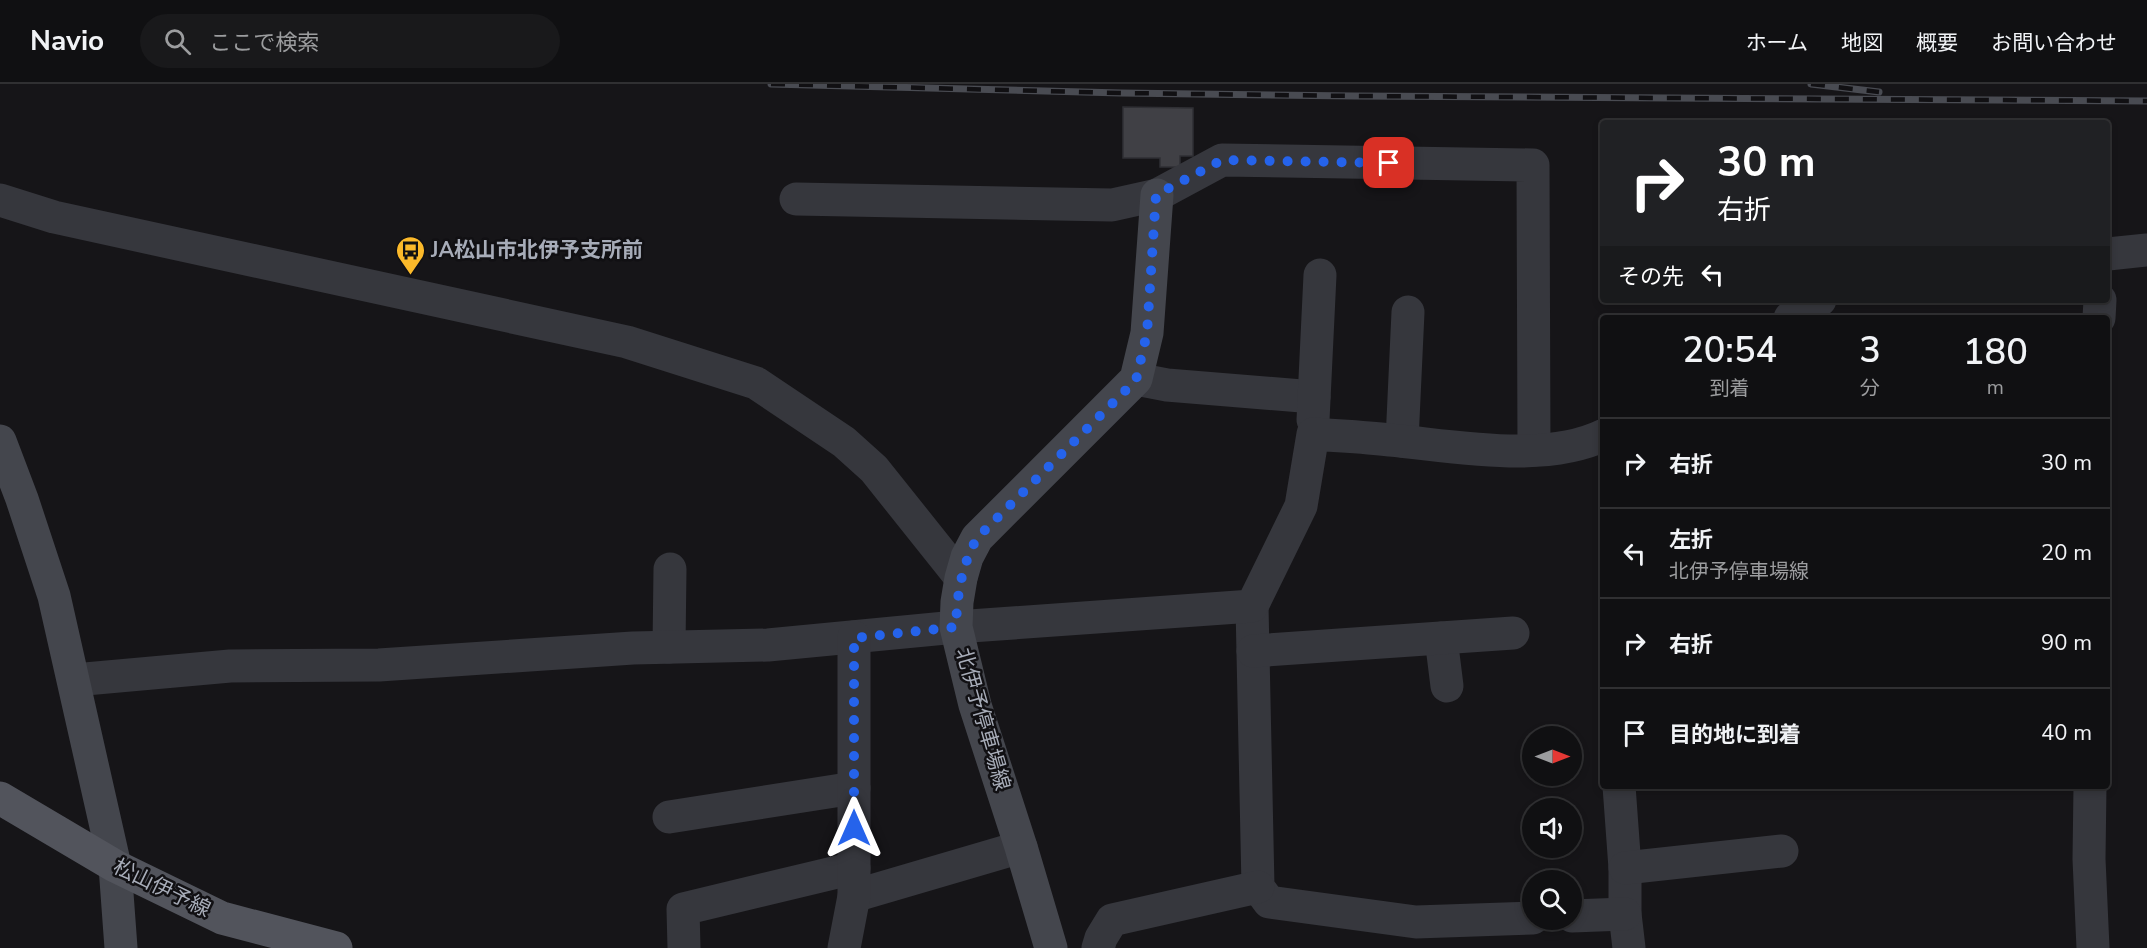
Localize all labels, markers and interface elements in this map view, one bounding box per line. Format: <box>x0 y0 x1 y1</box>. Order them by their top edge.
search box <box>140 14 560 68</box>
text: Navio <box>30 22 104 60</box>
icon: search <box>161 25 194 58</box>
text: ここで検索 <box>209 28 319 58</box>
text: ホーム <box>1746 29 1808 57</box>
text: 地図 <box>1841 29 1883 57</box>
text: 概要 <box>1916 29 1958 57</box>
text: お問い合わせ <box>1991 29 2117 57</box>
text: 30 m <box>1717 134 1816 191</box>
pin <box>1363 137 1414 188</box>
icon: right <box>1618 144 1696 222</box>
icon: arrive <box>1372 146 1405 179</box>
text: 右折 <box>1717 192 1771 229</box>
bus stop icon: JA松山市北伊予支所前 <box>394 234 426 276</box>
place label: JA松山市北伊予支所前 <box>430 236 643 264</box>
icon: left <box>1696 258 1729 291</box>
text: その先 <box>1618 262 1684 292</box>
text: 20:54 <box>1682 326 1777 375</box>
text: 3 <box>1859 326 1881 375</box>
text: 180 <box>1963 328 2028 377</box>
text: m <box>1987 374 2004 401</box>
text: 到着 <box>1710 375 1750 402</box>
text: 分 <box>1860 375 1880 402</box>
icon: right <box>1618 447 1651 480</box>
text: 30 m <box>2041 448 2092 478</box>
text: 右折 <box>1669 450 1713 480</box>
text: 左折 <box>1669 525 1713 555</box>
icon: left <box>1618 537 1651 570</box>
text: 20 m <box>2041 538 2092 568</box>
text: 北伊予停車場線 <box>1669 558 1809 585</box>
icon: right <box>1618 627 1651 660</box>
text: 90 m <box>2041 628 2092 658</box>
text: 右折 <box>1669 630 1713 660</box>
street label: 北伊予停車場線 <box>949 644 1017 794</box>
icon: arrive <box>1618 717 1651 750</box>
text: 40 m <box>2041 718 2092 748</box>
text: 目的地に到着 <box>1669 720 1801 750</box>
north arrow <box>1522 726 1582 786</box>
map controls <box>1522 726 1582 930</box>
position arrow <box>822 796 886 860</box>
button: sound <box>1522 798 1582 858</box>
street label: 松山伊予線 <box>109 852 215 924</box>
button: search <box>1522 870 1582 930</box>

